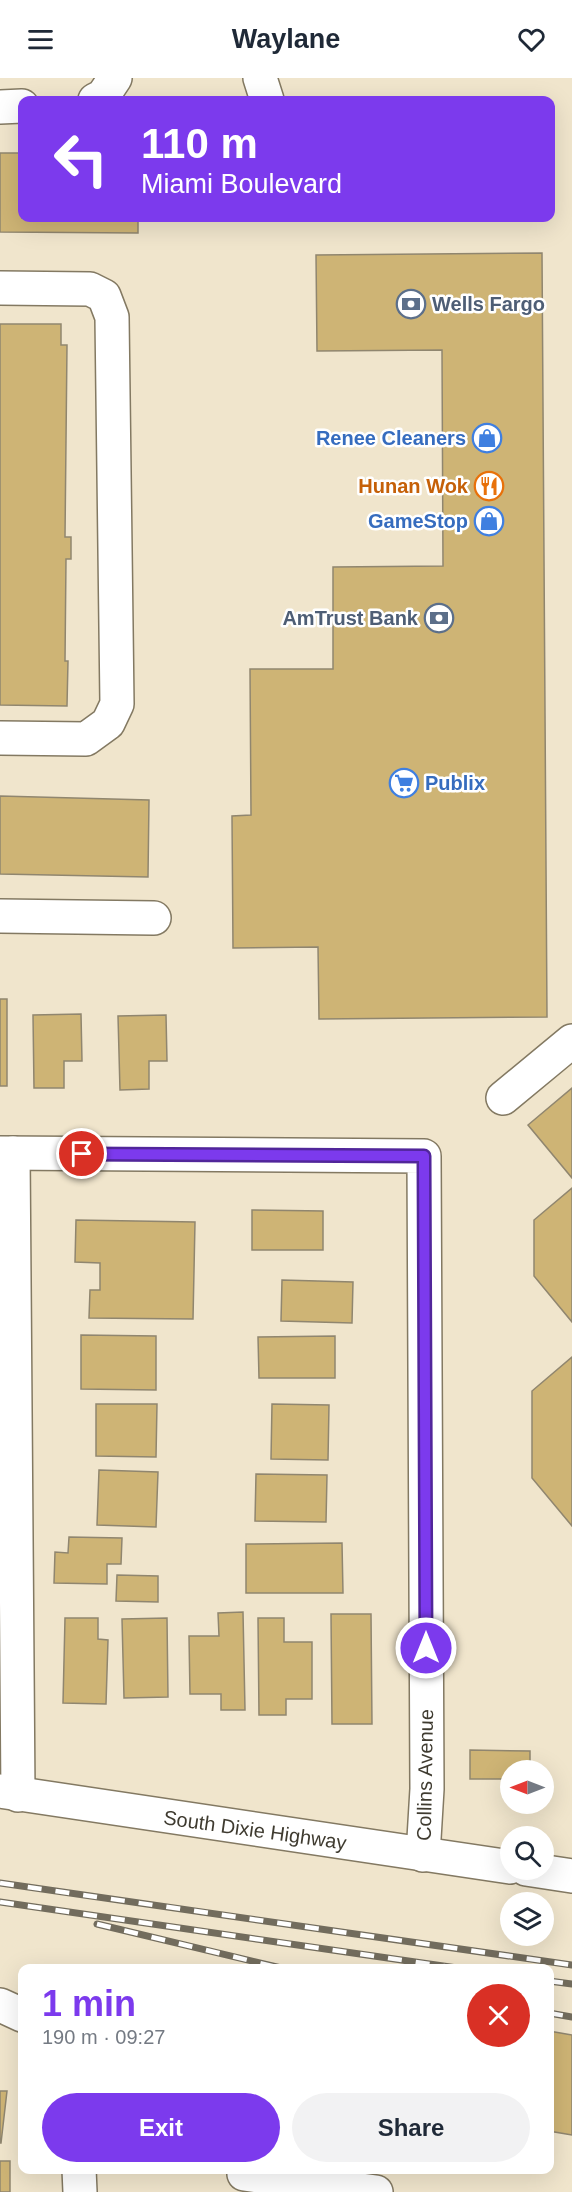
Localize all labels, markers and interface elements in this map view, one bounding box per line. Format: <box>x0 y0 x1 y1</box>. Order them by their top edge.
icon: menu <box>24 23 57 56</box>
icon: heart <box>515 23 548 56</box>
text: Waylane <box>232 24 340 54</box>
icon: left <box>42 120 120 198</box>
text: 110 m <box>141 120 258 167</box>
text: Miami Boulevard <box>141 169 342 199</box>
bank icon: Wells Fargo <box>395 288 427 320</box>
place label: Wells Fargo <box>432 293 545 315</box>
shop icon: Renee Cleaners <box>471 422 503 454</box>
place label: Renee Cleaners <box>316 427 466 449</box>
restaurant icon: Hunan Wok <box>473 470 505 502</box>
place label: Hunan Wok <box>358 475 469 497</box>
shop icon: GameStop <box>473 505 505 537</box>
place label: GameStop <box>368 510 468 532</box>
bank icon: AmTrust Bank <box>423 602 455 634</box>
place label: AmTrust Bank <box>282 607 419 629</box>
supermarket icon: Publix <box>388 767 420 799</box>
place label: Publix <box>425 772 485 794</box>
pin <box>56 1128 107 1179</box>
icon: arrive <box>65 1137 98 1170</box>
position arrow <box>394 1616 458 1680</box>
street label: Collins Avenue <box>413 1709 437 1841</box>
north arrow <box>500 1760 554 1814</box>
map controls <box>500 1760 554 1946</box>
street label: South Dixie Highway <box>162 1806 348 1854</box>
button: search <box>500 1826 554 1880</box>
button: layers <box>500 1892 554 1946</box>
text: 1 min <box>42 1983 136 2024</box>
button: close <box>467 1984 530 2047</box>
text: 190 m · 09:27 <box>42 2026 165 2048</box>
button: Exit <box>42 2093 280 2162</box>
button: Share <box>292 2093 530 2162</box>

